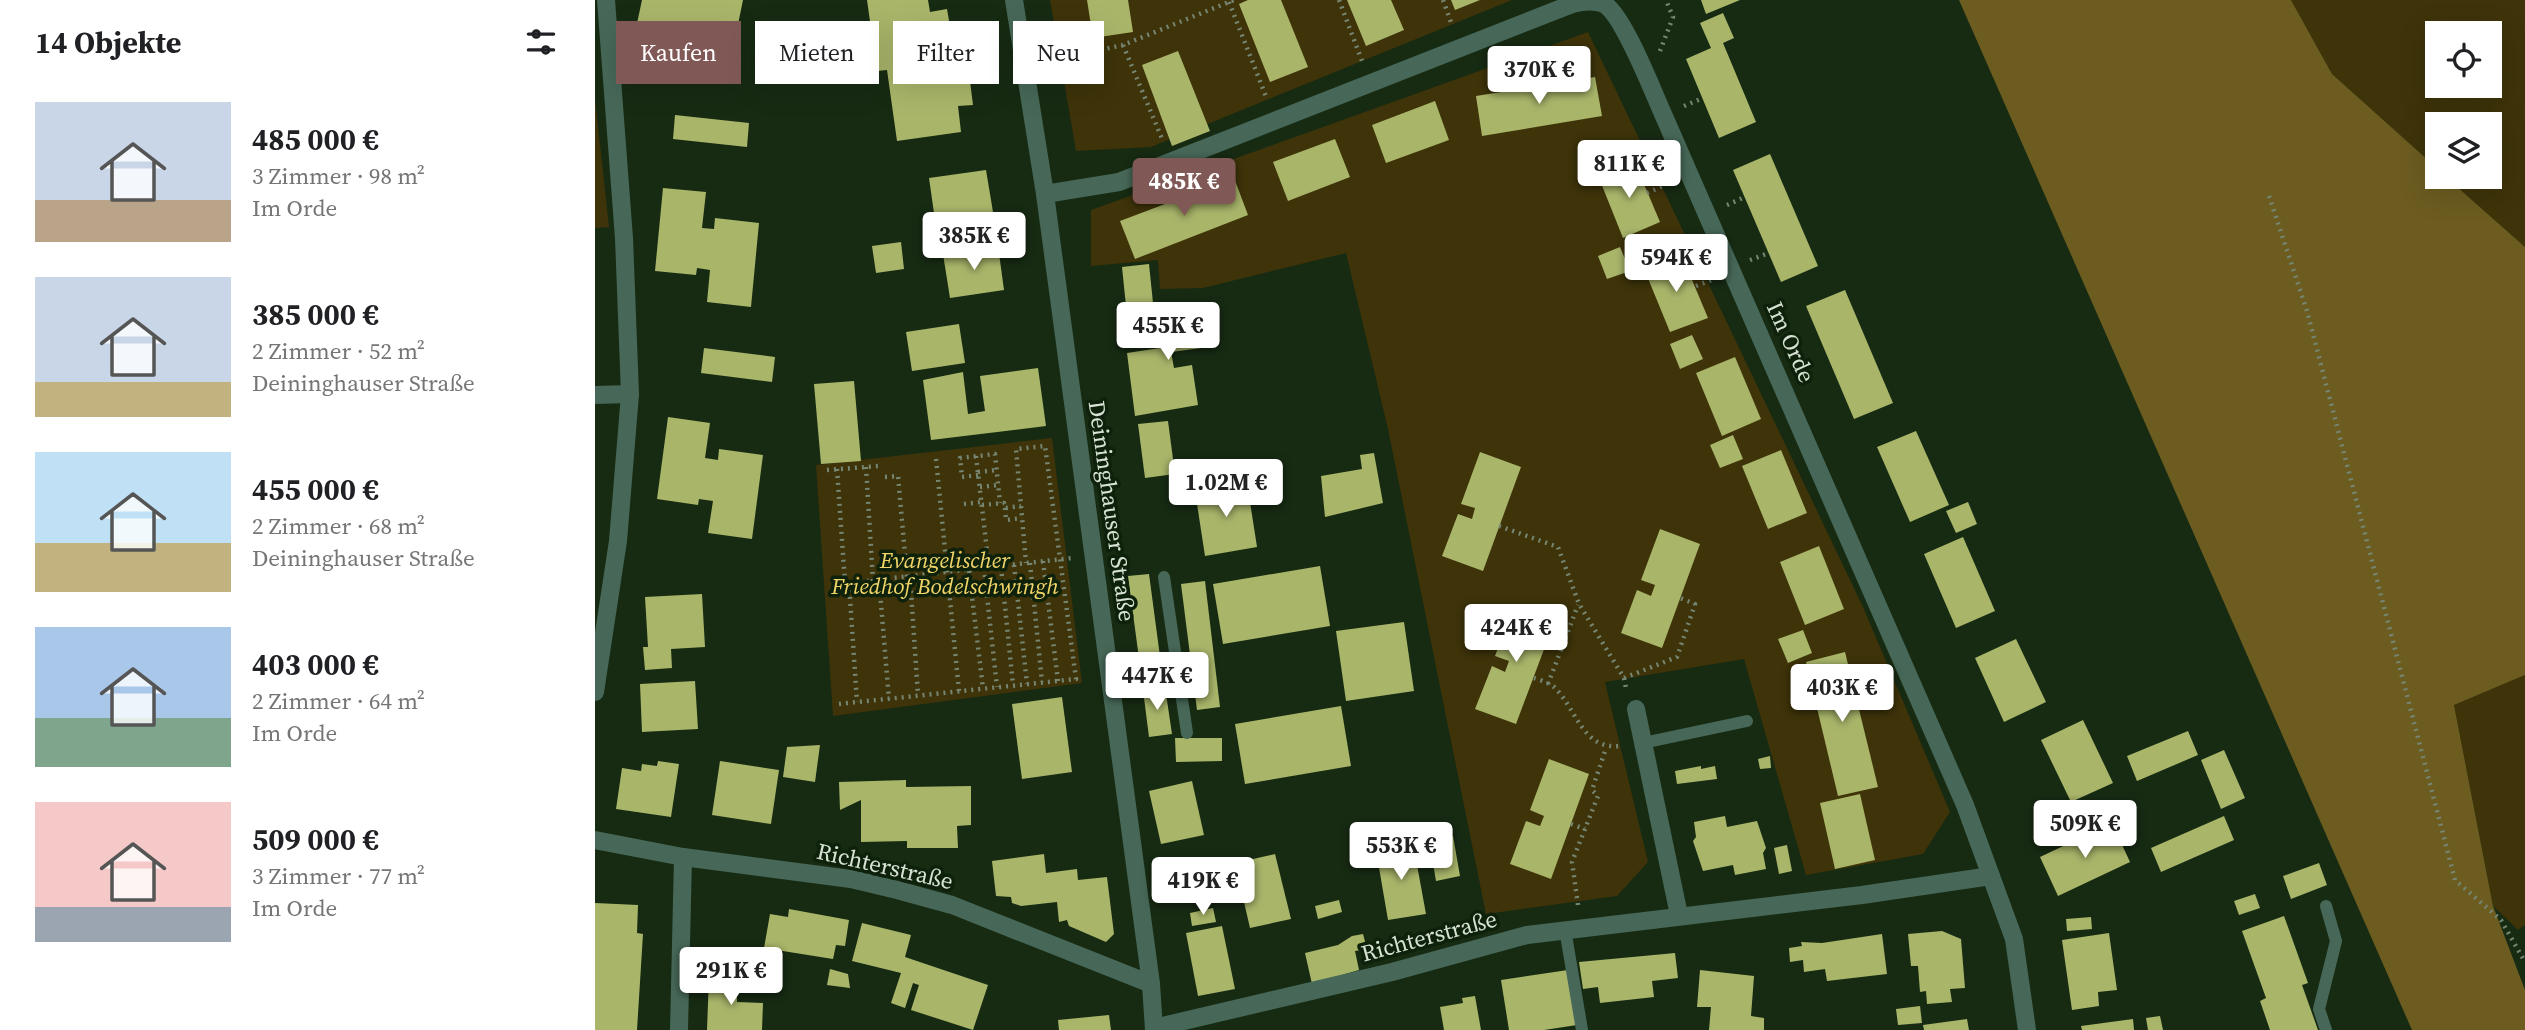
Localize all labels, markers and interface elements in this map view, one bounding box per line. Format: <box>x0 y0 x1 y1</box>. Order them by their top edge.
chip: Kaufen <box>616 21 741 84</box>
chip: Mieten <box>755 21 879 84</box>
chip: Filter <box>893 21 999 84</box>
chip: Neu <box>1013 21 1104 84</box>
map controls <box>2425 21 2502 189</box>
button: locate <box>2425 21 2502 98</box>
text: 14 Objekte <box>35 22 181 63</box>
icon: filters <box>522 23 560 61</box>
pin: 370K € <box>1482 46 1596 106</box>
text: 370K € <box>1504 53 1574 85</box>
button: layers <box>2425 112 2502 189</box>
text: 485 000 € <box>252 119 379 160</box>
icon: home <box>91 130 175 214</box>
pin: 811K € <box>1572 140 1686 200</box>
text: 811K € <box>1594 147 1664 179</box>
pin: 485K € <box>1127 158 1241 218</box>
text: 3 Zimmer · 98 m² <box>252 160 425 192</box>
text: 485K € <box>1149 165 1219 197</box>
text: Im Orde <box>252 192 337 224</box>
pin: 385K € <box>917 212 1031 272</box>
text: 385K € <box>939 219 1009 251</box>
pin: 594K € <box>1619 234 1733 294</box>
text: 594K € <box>1641 241 1711 273</box>
text: 385 000 € <box>252 294 379 335</box>
street label: Im Orde <box>1759 297 1823 387</box>
pin: 455K € <box>1111 302 1225 362</box>
icon: home <box>91 305 175 389</box>
text: 455K € <box>1133 309 1203 341</box>
text: 2 Zimmer · 52 m² <box>252 335 425 367</box>
text: Deininghauser Straße <box>252 367 475 399</box>
street label: Deininghauser Straße <box>1081 399 1143 623</box>
pin: 1.02M € <box>1161 460 1291 519</box>
text: 1.02M € <box>1185 466 1267 498</box>
text: 455 000 € <box>252 469 379 510</box>
icon: home <box>91 480 175 564</box>
text: 2 Zimmer · 68 m² <box>252 510 425 542</box>
text: Deininghauser Straße <box>252 542 475 574</box>
park label: Evangelischer Friedhof Bodelschwingh <box>830 544 1059 602</box>
pin: 424K € <box>1459 604 1573 664</box>
text: 424K € <box>1481 611 1551 643</box>
text: 403 000 € <box>252 644 379 685</box>
pin: 447K € <box>1100 652 1214 712</box>
icon: home <box>91 655 175 739</box>
text: 447K € <box>1122 659 1192 691</box>
pin: 403K € <box>1785 664 1899 724</box>
text: 403K € <box>1807 671 1877 703</box>
text: 2 Zimmer · 64 m² <box>252 685 425 717</box>
text: Im Orde <box>252 717 337 749</box>
pin: 509K € <box>2028 800 2142 860</box>
text: 509K € <box>2050 807 2120 839</box>
text: 509 000 € <box>252 819 379 860</box>
pin: 553K € <box>1344 822 1458 882</box>
text: 553K € <box>1366 829 1436 861</box>
icon: home <box>91 830 175 914</box>
street label: Richterstraße <box>814 835 956 897</box>
pin: 419K € <box>1146 858 1260 917</box>
text: 3 Zimmer · 77 m² <box>252 860 425 892</box>
text: 419K € <box>1168 864 1238 896</box>
text: Im Orde <box>252 892 337 924</box>
street label: Richterstraße <box>1358 903 1500 969</box>
pin: 291K € <box>674 948 788 1007</box>
text: 291K € <box>696 954 766 986</box>

